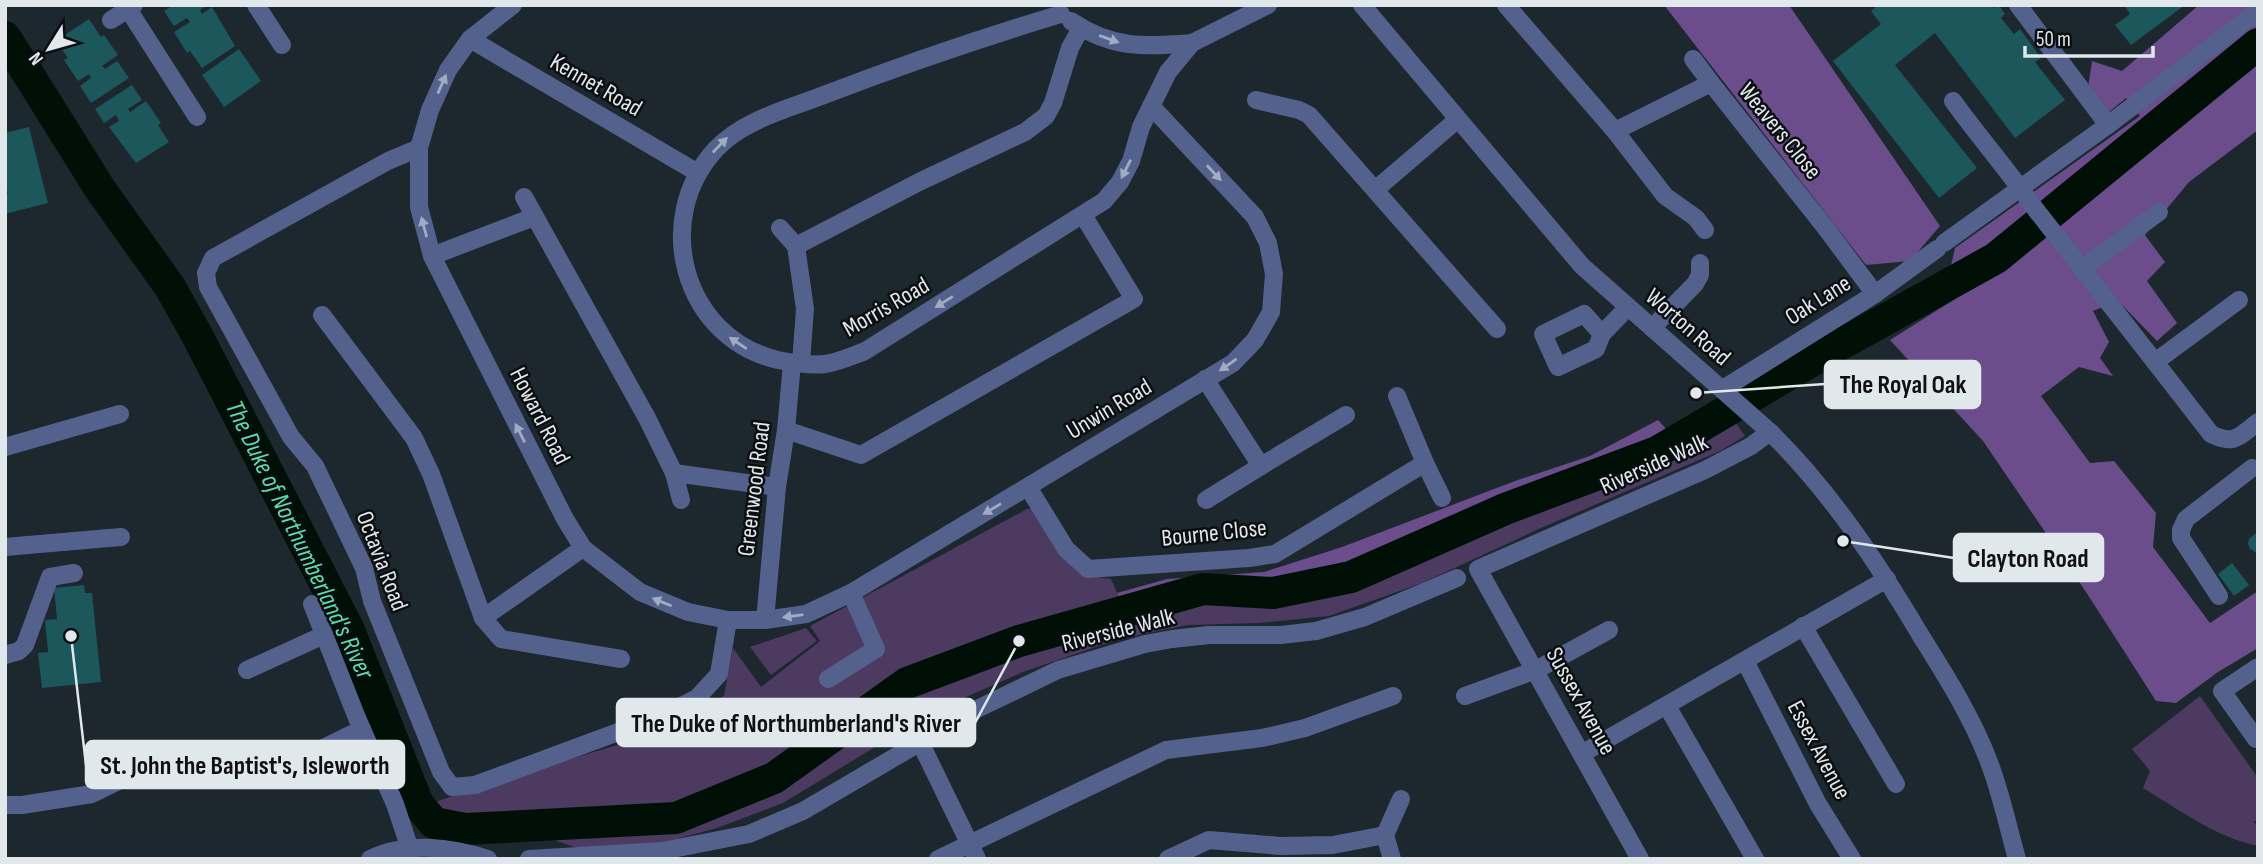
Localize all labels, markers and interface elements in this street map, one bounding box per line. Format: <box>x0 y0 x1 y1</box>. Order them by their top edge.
north arrow <box>14 14 84 84</box>
scale bar <box>2025 14 2153 58</box>
text: 50 m <box>2036 27 2071 52</box>
one-way arrow <box>1099 34 1120 45</box>
text: N <box>24 47 49 69</box>
street label: Kennet Road <box>545 47 647 123</box>
one-way arrow <box>436 74 448 94</box>
street label: Weavers Close <box>1732 77 1828 185</box>
one-way arrow <box>712 137 729 154</box>
one-way arrow <box>1120 159 1132 179</box>
one-way arrow <box>1206 164 1222 181</box>
one-way arrow <box>418 216 429 238</box>
street label: Oak Lane <box>1780 269 1856 331</box>
street label: Morris Road <box>838 271 934 343</box>
street label: Worton Road <box>1639 282 1737 372</box>
one-way arrow <box>935 295 954 308</box>
one-way arrow <box>728 337 747 350</box>
one-way arrow <box>1219 358 1237 372</box>
callout: The Royal Oak <box>1825 361 1980 408</box>
street label: Howard Road <box>503 363 577 469</box>
text: The Royal Oak <box>1840 370 1966 401</box>
street label: Unwin Road <box>1061 372 1157 446</box>
water label: The Duke of Northumberland's River <box>218 396 381 686</box>
street label: Greenwood Road <box>731 420 777 558</box>
one-way arrow <box>515 423 526 443</box>
street label: Riverside Walk <box>1595 427 1713 501</box>
one-way arrow <box>983 502 1002 515</box>
street label: Octavia Road <box>350 507 414 615</box>
street label: Bourne Close <box>1160 513 1268 553</box>
callout: Clayton Road <box>1954 534 2103 581</box>
text: Clayton Road <box>1967 544 2089 575</box>
one-way arrow <box>652 596 673 607</box>
street label: Riverside Walk <box>1059 602 1177 658</box>
one-way arrow <box>782 611 804 622</box>
street label: Sussex Avenue <box>1540 642 1622 760</box>
street label: Essex Avenue <box>1781 696 1857 804</box>
callout: The Duke of Northumberland's River <box>617 699 975 746</box>
text: The Duke of Northumberland's River <box>631 709 961 740</box>
callout: St. John the Baptist's, Isleworth <box>86 741 404 788</box>
text: St. John the Baptist's, Isleworth <box>100 751 390 782</box>

